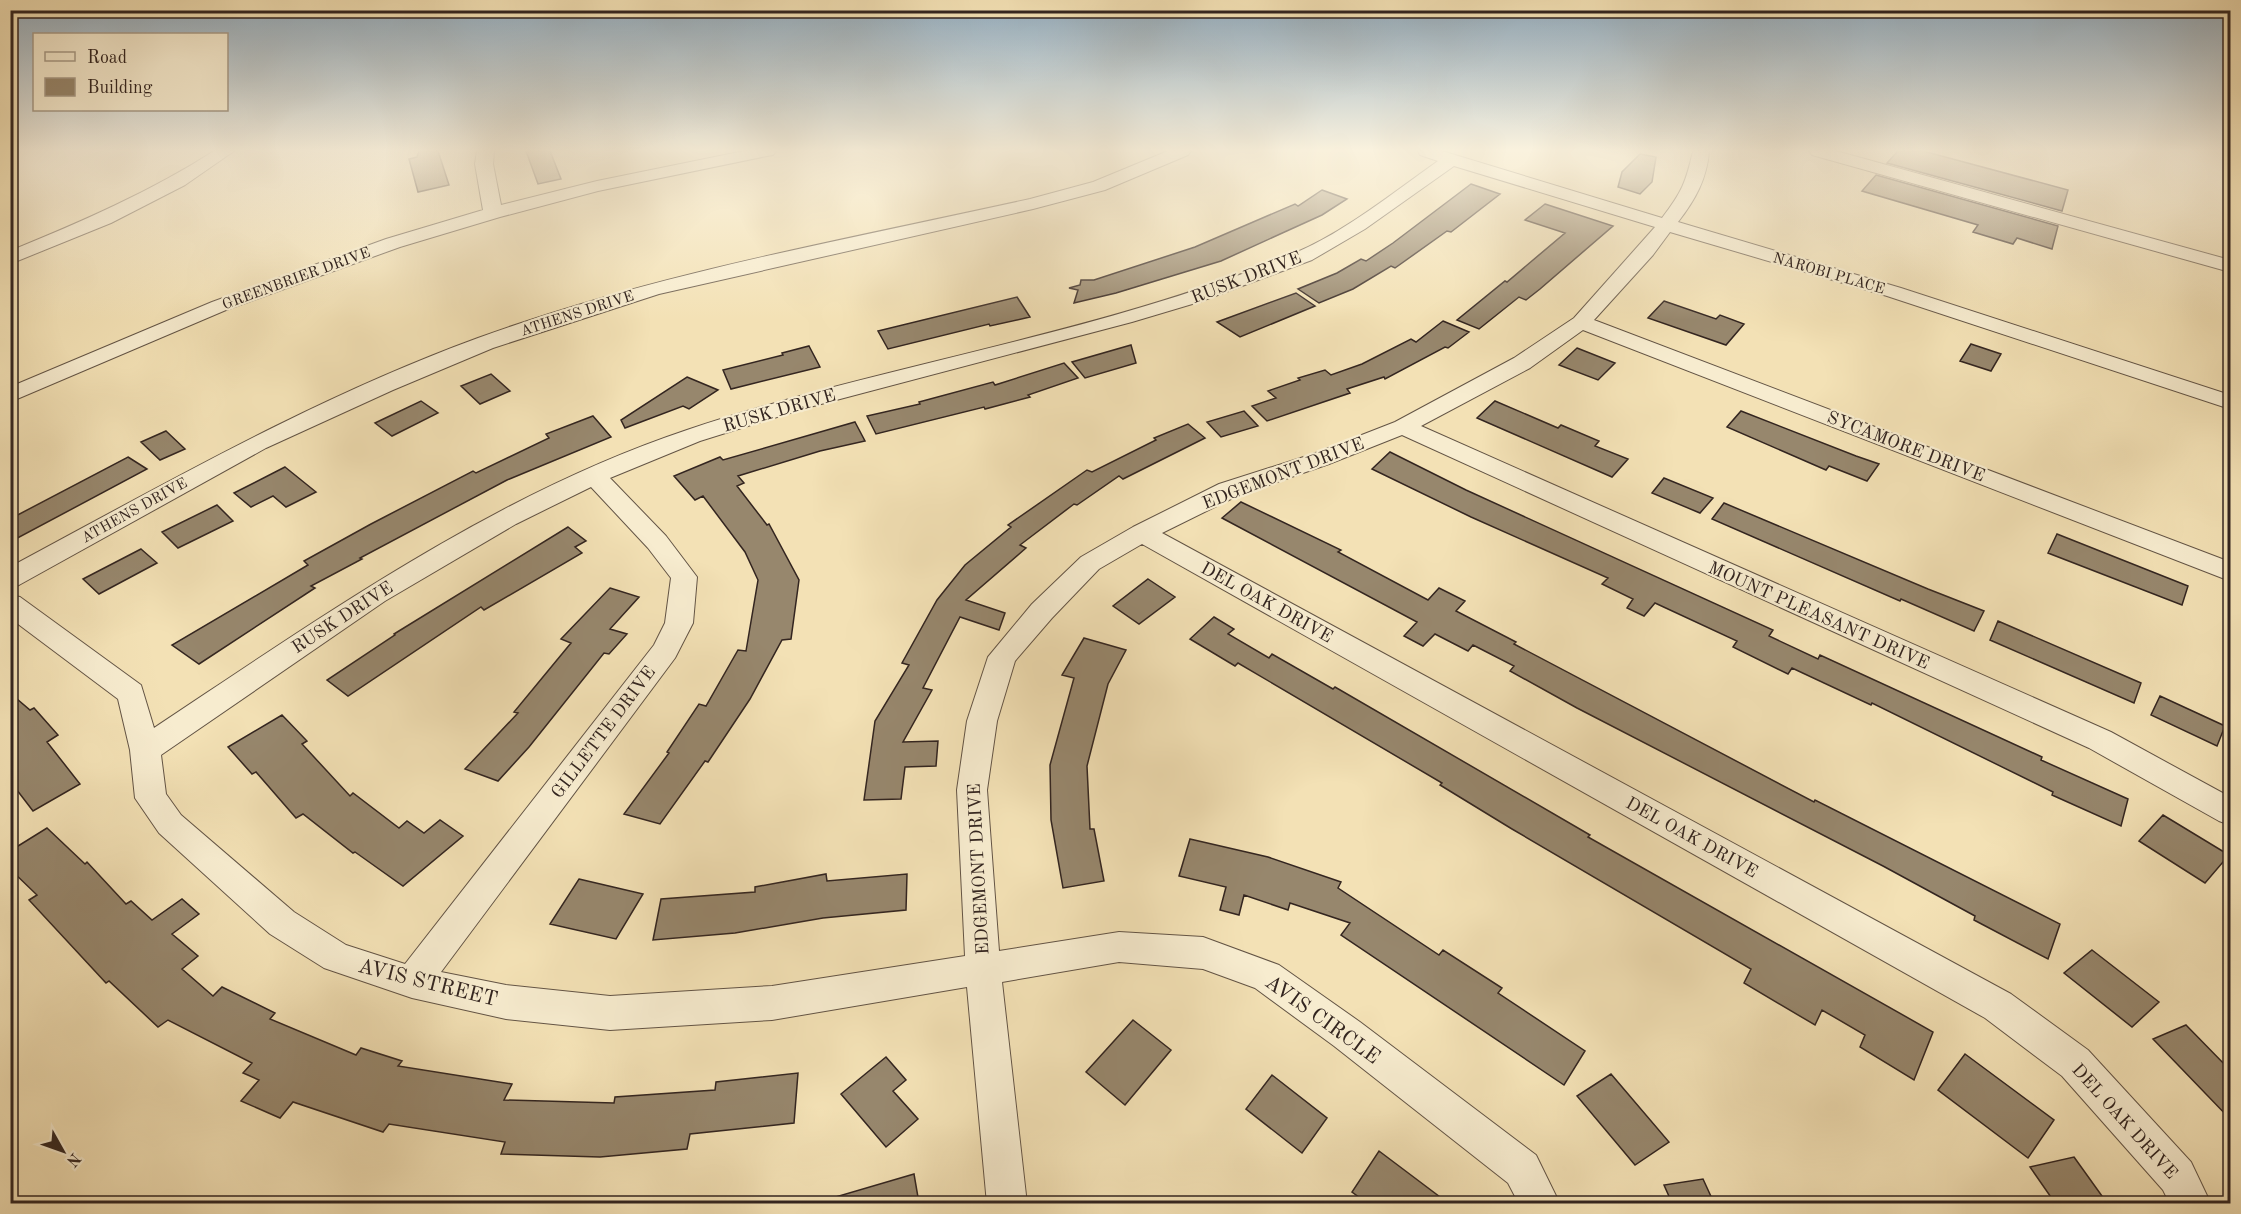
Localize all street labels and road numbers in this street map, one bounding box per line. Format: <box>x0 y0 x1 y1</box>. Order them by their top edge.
street label: GREENBRIER DRIVE <box>220 246 373 313</box>
street label: RUSK DRIVE <box>1189 249 1304 307</box>
street label: NAROBI PLACE <box>1771 251 1886 298</box>
street label: ATHENS DRIVE <box>519 289 636 340</box>
street label: RUSK DRIVE <box>721 386 838 436</box>
street label: SYCAMORE DRIVE <box>1824 409 1987 485</box>
street label: EDGEMONT DRIVE <box>1200 435 1367 513</box>
street label: ATHENS DRIVE <box>79 476 190 547</box>
street label: DEL OAK DRIVE <box>1198 559 1336 647</box>
street label: MOUNT PLEASANT DRIVE <box>1705 559 1932 673</box>
street label: RUSK DRIVE <box>289 579 396 657</box>
street label: GILLETTE DRIVE <box>548 663 659 802</box>
street label: EDGEMONT DRIVE <box>966 783 992 955</box>
street label: DEL OAK DRIVE <box>1623 794 1761 882</box>
street label: AVIS STREET <box>356 956 500 1011</box>
street label: AVIS CIRCLE <box>1261 972 1383 1069</box>
street label: DEL OAK DRIVE <box>2068 1061 2180 1183</box>

